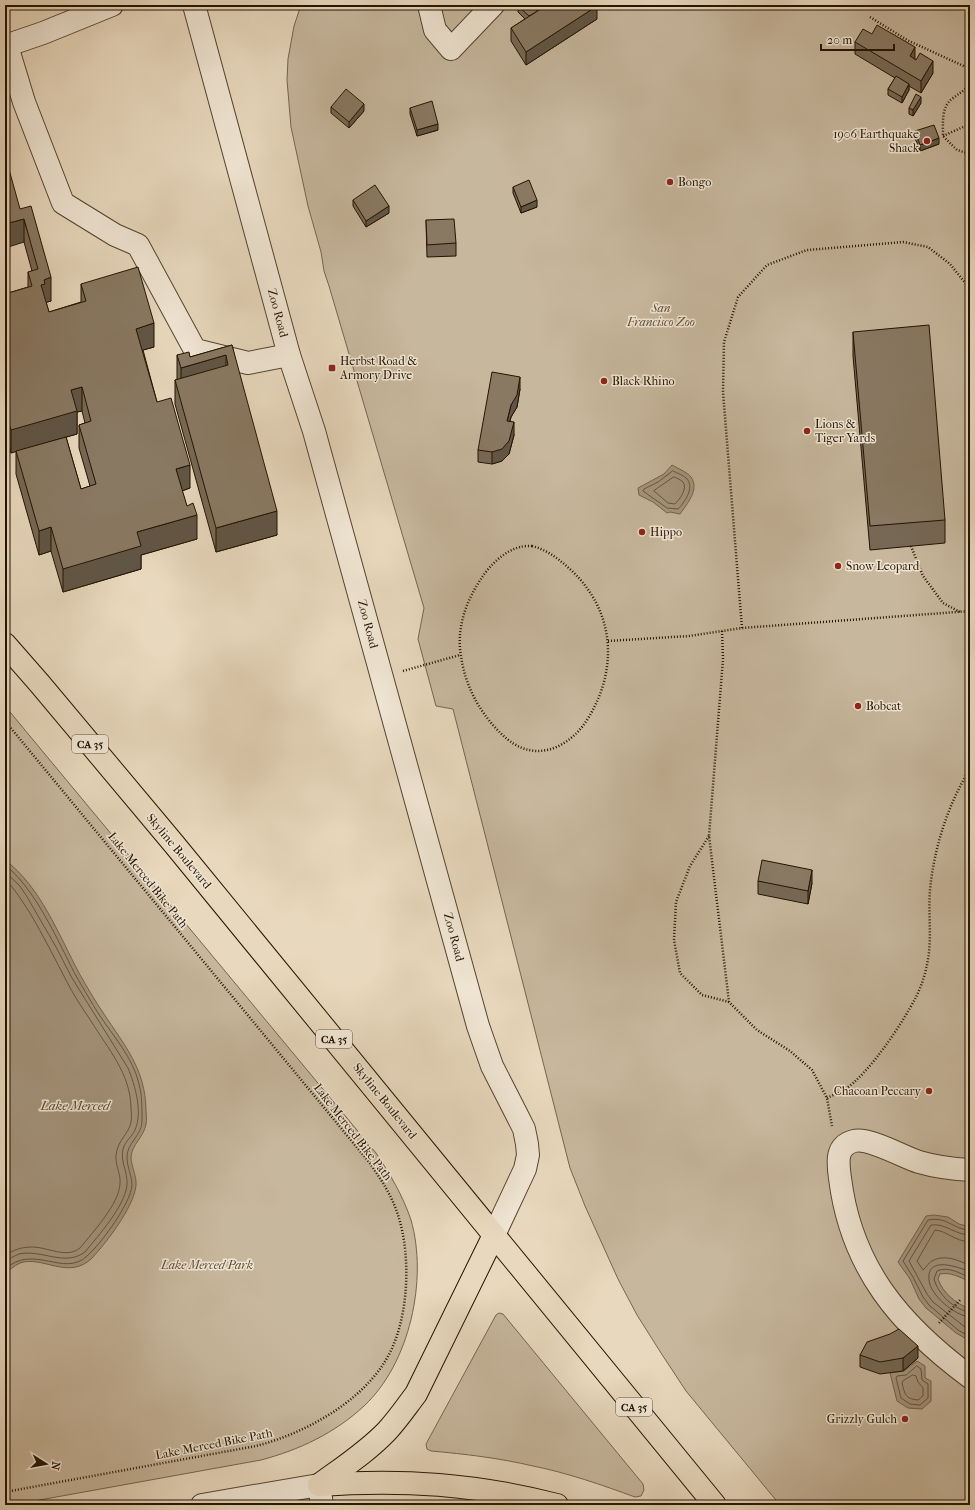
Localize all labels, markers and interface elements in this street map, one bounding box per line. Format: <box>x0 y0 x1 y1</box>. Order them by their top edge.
scale bar <box>821 26 894 52</box>
text: 20 m <box>827 33 852 47</box>
place label: 1906 Earthquake Shack <box>833 127 920 155</box>
marker: 1906 Earthquake Shack <box>922 136 932 146</box>
place label: Bongo <box>678 175 711 189</box>
marker: Bongo <box>665 177 675 187</box>
street label: Zoo Road <box>265 287 291 339</box>
park label: San Francisco Zoo <box>626 301 695 329</box>
place label: Herbst Road & Armory Drive <box>339 354 417 382</box>
marker: Herbst Road & Armory Drive <box>327 363 337 373</box>
place label: Black Rhino <box>612 374 675 388</box>
marker: Black Rhino <box>599 376 609 386</box>
place label: Lions & Tiger Yards <box>815 417 876 445</box>
marker: Lions & Tiger Yards <box>802 426 812 436</box>
place label: Hippo <box>650 525 682 539</box>
marker: Hippo <box>637 527 647 537</box>
place label: Snow Leopard <box>846 559 920 573</box>
marker: Snow Leopard <box>833 561 843 571</box>
street label: Zoo Road <box>355 598 381 650</box>
place label: Bobcat <box>866 699 902 713</box>
marker: Bobcat <box>853 701 863 711</box>
road number: CA 35 <box>72 735 108 753</box>
street label: Skyline Boulevard <box>144 811 215 892</box>
street label: Lake Merced Bike Path <box>105 829 191 931</box>
street label: Zoo Road <box>441 911 467 963</box>
road number: CA 35 <box>316 1030 352 1048</box>
street label: Skyline Boulevard <box>350 1060 420 1142</box>
street label: Lake Merced Bike Path <box>311 1081 395 1183</box>
place label: Chacoan Peccary <box>834 1084 922 1098</box>
marker: Chacoan Peccary <box>924 1086 934 1096</box>
water label: Lake Merced <box>39 1098 112 1113</box>
park label: Lake Merced Park <box>160 1258 253 1272</box>
road number: CA 35 <box>616 1398 652 1416</box>
place label: Grizzly Gulch <box>827 1412 897 1426</box>
marker: Grizzly Gulch <box>900 1414 910 1424</box>
street label: Lake Merced Bike Path <box>154 1426 274 1462</box>
north arrow <box>26 1444 66 1484</box>
text: N <box>48 1460 63 1472</box>

